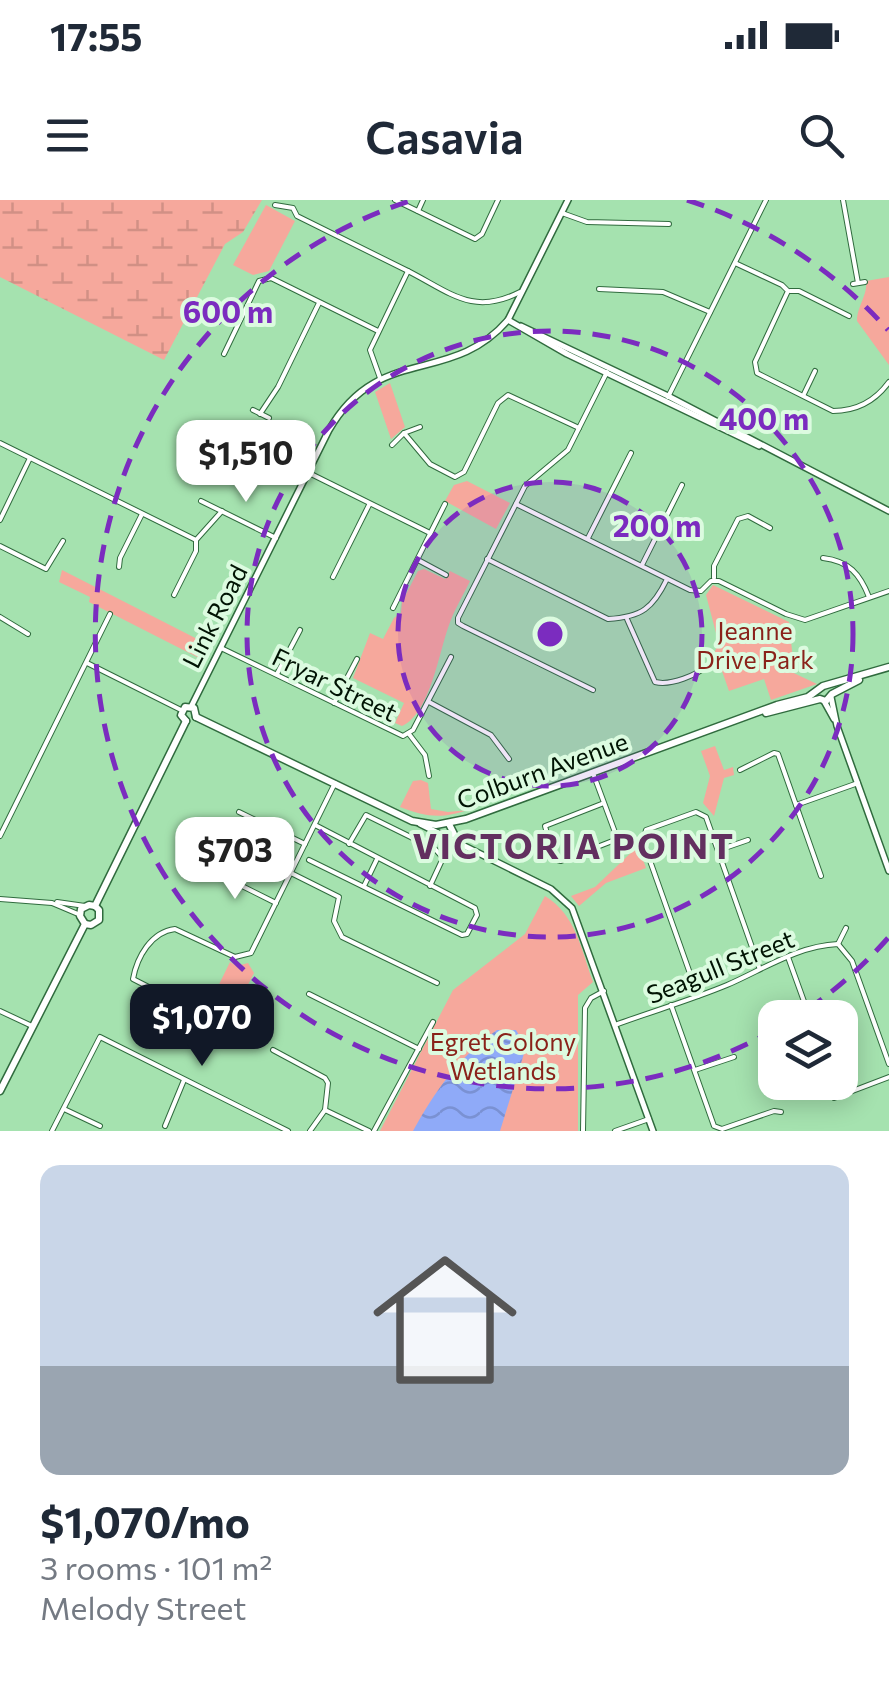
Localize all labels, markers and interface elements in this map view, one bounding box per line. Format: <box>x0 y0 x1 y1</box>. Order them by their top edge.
text: 17:55 <box>50 12 142 59</box>
icon: menu <box>40 108 95 163</box>
text: Casavia <box>365 108 524 163</box>
icon: search <box>794 108 849 163</box>
text: 600 m <box>183 292 273 329</box>
text: 400 m <box>719 399 809 436</box>
pin: $1,510 <box>165 420 327 505</box>
text: $1,510 <box>198 432 294 472</box>
text: 200 m <box>613 506 701 543</box>
street label: Link Road <box>175 559 253 673</box>
park label: Jeanne Drive Park <box>696 615 814 674</box>
centre of rings <box>532 616 568 652</box>
street label: Fryar Street <box>268 641 402 727</box>
street label: Colburn Avenue <box>452 725 632 815</box>
pin: $703 <box>176 817 294 902</box>
district label: VICTORIA POINT <box>412 823 736 866</box>
text: $703 <box>197 829 273 869</box>
street label: Seagull Street <box>642 923 798 1009</box>
pin: $1,070 <box>121 984 283 1069</box>
text: $1,070 <box>152 996 252 1036</box>
map controls <box>758 1000 858 1100</box>
button: layers <box>758 1000 858 1100</box>
park label: Egret Colony Wetlands <box>430 1026 576 1085</box>
icon: home <box>355 1230 535 1410</box>
text: $1,070/mo <box>40 1495 250 1547</box>
text: 3 rooms · 101 m² <box>40 1547 272 1587</box>
text: Melody Street <box>40 1587 246 1627</box>

